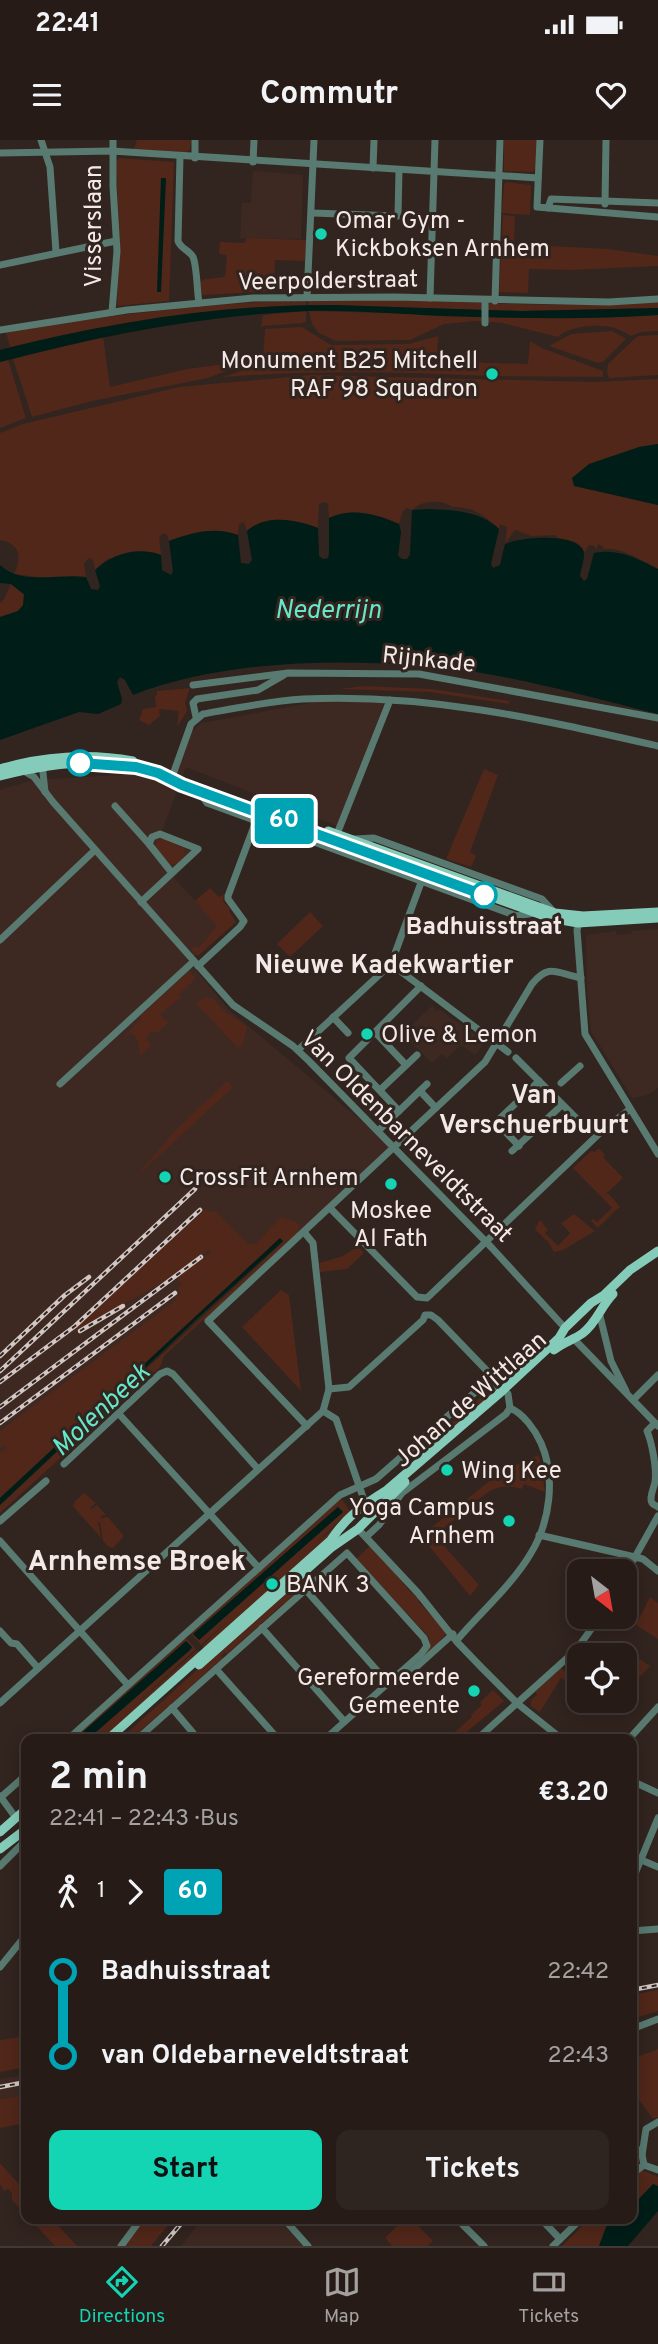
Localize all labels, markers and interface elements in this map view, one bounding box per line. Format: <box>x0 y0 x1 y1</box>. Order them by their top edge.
text: 22:41 <box>35 8 100 41</box>
text: Commutr <box>260 75 398 115</box>
icon: menu <box>28 76 66 114</box>
icon: heart <box>592 76 630 114</box>
street label: Visserslaan <box>80 164 110 288</box>
place label: Omar Gym - Kickboksen Arnhem <box>335 207 550 265</box>
marker: Omar Gym - Kickboksen Arnhem <box>313 226 329 242</box>
street label: Veerpolderstraat <box>238 265 419 299</box>
place label: Monument B25 Mitchell RAF 98 Squadron <box>220 347 478 405</box>
marker: Monument B25 Mitchell RAF 98 Squadron <box>484 366 500 382</box>
water label: Nederrijn <box>275 595 381 628</box>
street label: Rijnkade <box>381 641 477 681</box>
unlabelled marker <box>67 750 93 776</box>
line badge: 60 <box>252 798 316 844</box>
text: 60 <box>269 806 299 836</box>
marker: Badhuisstraat <box>471 882 497 908</box>
place label: Badhuisstraat <box>406 913 562 943</box>
district label: Nieuwe Kadekwartier <box>254 950 514 983</box>
place label: Olive & Lemon <box>381 1021 538 1051</box>
street label: Van Oldenbarneveldtstraat <box>293 1025 518 1250</box>
marker: Olive & Lemon <box>359 1026 375 1042</box>
district label: Van Verschuerbuurt <box>439 1080 629 1143</box>
place label: CrossFit Arnhem <box>179 1164 359 1194</box>
marker: CrossFit Arnhem <box>157 1169 173 1185</box>
marker: Moskee Al Fath <box>383 1176 399 1192</box>
place label: Moskee Al Fath <box>350 1197 432 1255</box>
street label: Johan de Wittlaan <box>389 1326 554 1475</box>
water label: Molenbeek <box>46 1356 158 1465</box>
place label: Wing Kee <box>461 1457 562 1487</box>
marker: Wing Kee <box>439 1462 455 1478</box>
place label: Yoga Campus Arnhem <box>349 1494 495 1552</box>
marker: Yoga Campus Arnhem <box>501 1513 517 1529</box>
district label: Arnhemse Broek <box>28 1545 246 1581</box>
north arrow <box>567 1559 637 1629</box>
map controls <box>567 1559 637 1713</box>
place label: BANK 3 <box>286 1571 370 1601</box>
marker: BANK 3 <box>264 1576 280 1592</box>
button: locate <box>567 1643 637 1713</box>
place label: Gereformeerde Gemeente <box>297 1664 460 1722</box>
marker: Gereformeerde Gemeente <box>466 1683 482 1699</box>
text: 2 min <box>49 1754 148 1803</box>
text: €3.20 <box>538 1777 609 1810</box>
text: 22:41 – 22:43 · Bus <box>49 1805 239 1834</box>
icon: walk <box>49 1873 87 1911</box>
icon: forward <box>116 1873 154 1911</box>
text: 1 <box>97 1877 106 1906</box>
text: 60 <box>178 1877 208 1907</box>
text: Badhuisstraat <box>101 1956 271 1989</box>
text: 22:42 <box>547 1958 609 1987</box>
text: van Oldebarneveldtstraat <box>101 2040 409 2073</box>
text: 22:43 <box>548 2042 609 2071</box>
button: Start <box>49 2130 322 2210</box>
button: Tickets <box>336 2130 609 2210</box>
tab: Directions <box>79 2263 165 2329</box>
tab: Map <box>323 2263 361 2329</box>
tab: Tickets <box>518 2263 579 2329</box>

